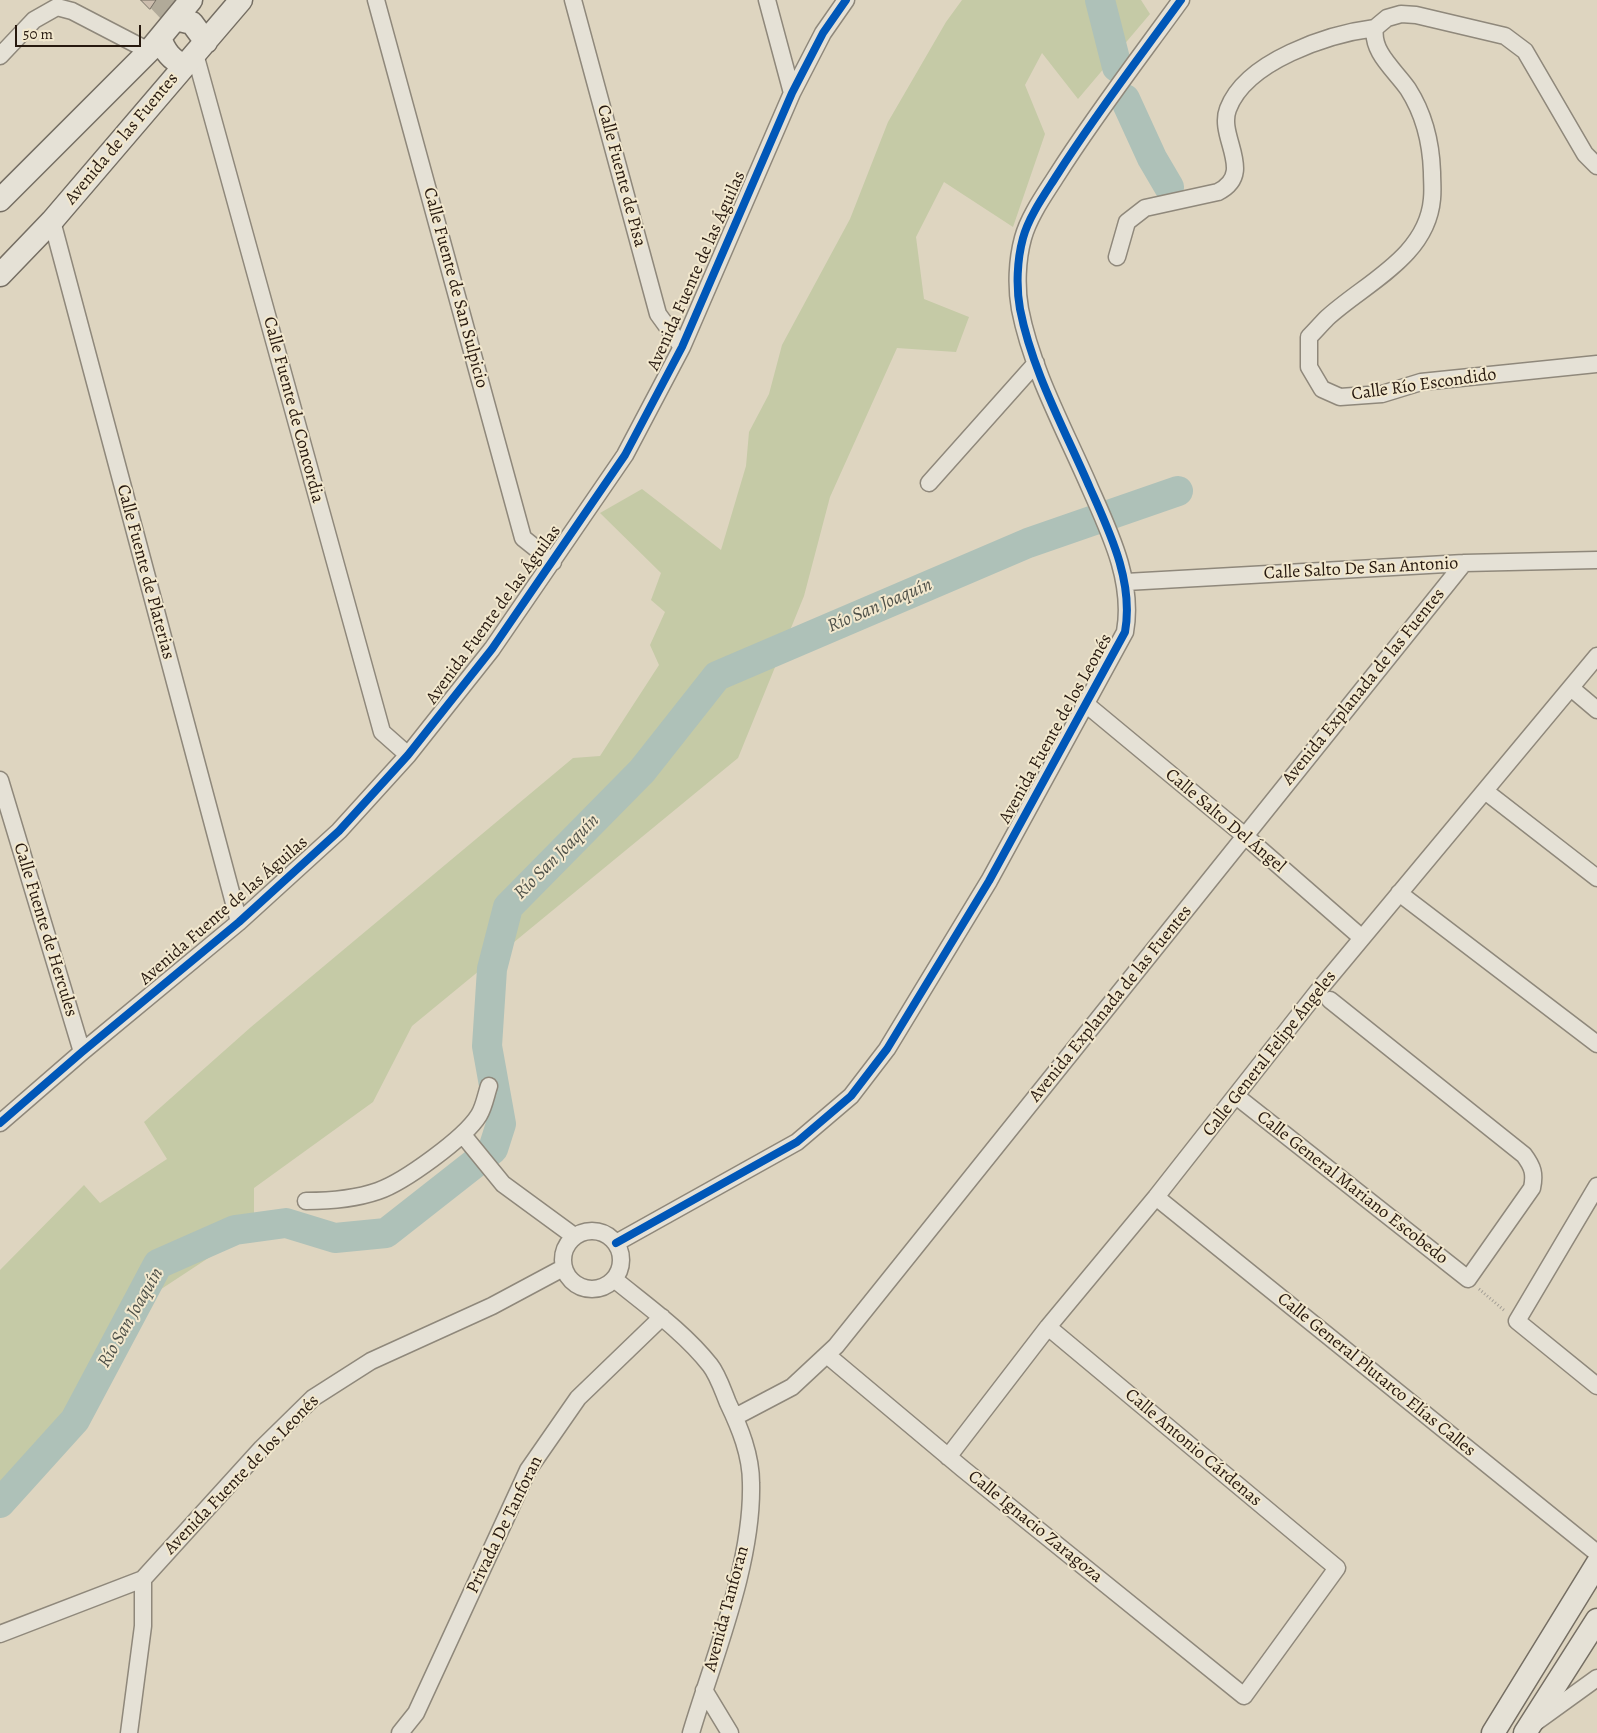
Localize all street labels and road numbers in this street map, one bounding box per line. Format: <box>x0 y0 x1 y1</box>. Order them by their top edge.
street label: Avenida de las Fuentes <box>61 69 183 209</box>
street label: Calle Fuente de Pisa <box>592 103 650 249</box>
street label: Avenida Fuente de las Águilas <box>643 168 751 374</box>
street label: Calle Fuente de San Sulpicio <box>418 185 492 391</box>
street label: Calle Fuente de Concordia <box>258 315 328 505</box>
street label: Calle Río Escondido <box>1350 364 1498 406</box>
street label: Calle Fuente de Platerias <box>111 482 179 662</box>
street label: Avenida Fuente de las Águilas <box>422 521 566 709</box>
street label: Calle Salto De San Antonio <box>1263 553 1459 585</box>
street label: Avenida Explanada de las Fuentes <box>1278 584 1450 790</box>
street label: Avenida Fuente de los Leonés <box>995 630 1117 828</box>
street label: Calle Salto Del Ángel <box>1160 764 1290 878</box>
street label: Avenida Fuente de las Águilas <box>135 832 313 990</box>
street label: Calle Fuente de Hercules <box>8 840 82 1020</box>
street label: Avenida Explanada de las Fuentes <box>1025 901 1197 1107</box>
street label: Calle General Felipe Ángeles <box>1198 967 1342 1141</box>
street label: Calle General Mariano Escobedo <box>1252 1107 1452 1269</box>
street label: Calle General Plutarco Elías Calles <box>1273 1288 1479 1462</box>
street label: Calle Antonio Cárdenas <box>1120 1384 1266 1512</box>
street label: Avenida Fuente de los Leonés <box>160 1391 324 1559</box>
street label: Privada De Tanforan <box>462 1453 548 1597</box>
street label: Calle Ignacio Zaragoza <box>963 1466 1107 1588</box>
street label: Avenida Tanforan <box>700 1544 754 1674</box>

